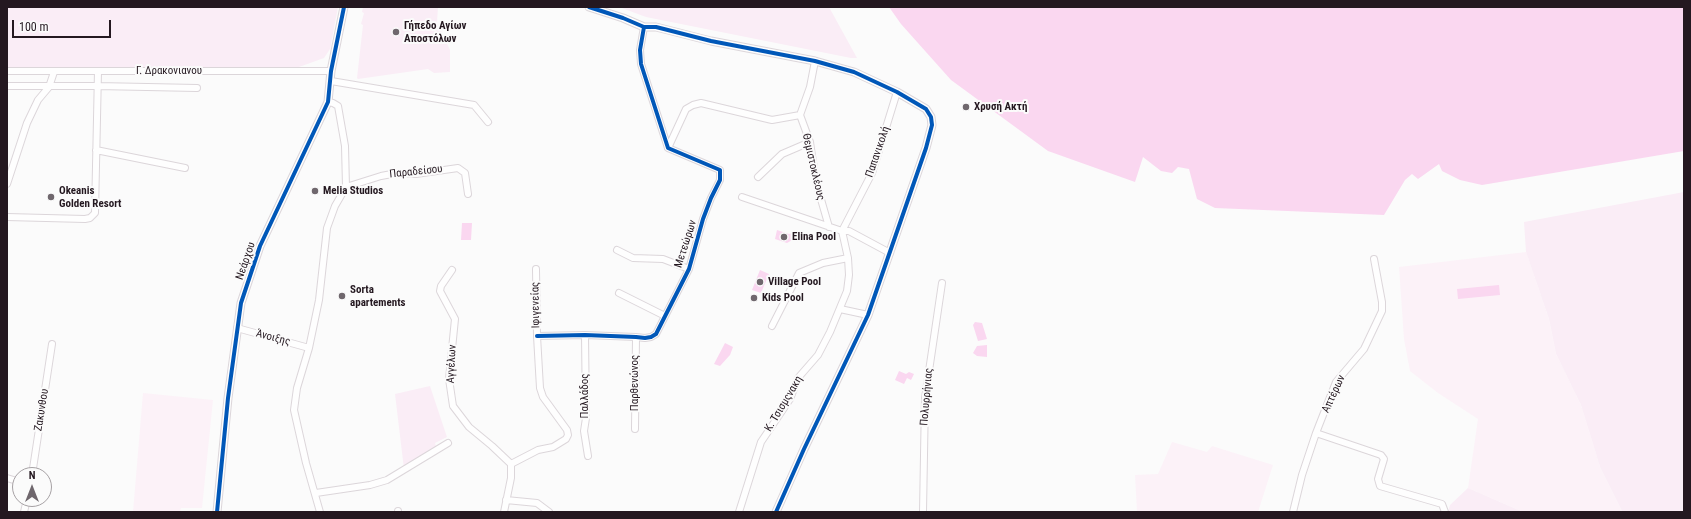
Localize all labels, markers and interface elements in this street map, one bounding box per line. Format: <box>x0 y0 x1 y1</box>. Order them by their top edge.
scale bar <box>14 12 113 38</box>
place label: Γήπεδο Αγίων Αποστόλων <box>404 19 466 45</box>
text: 100 m <box>19 20 49 34</box>
marker: Γήπεδο Αγίων Αποστόλων <box>391 27 401 37</box>
street label: Γ. Δρακονιανου <box>136 64 202 78</box>
place label: Χρυσή Ακτή <box>974 100 1027 114</box>
marker: Χρυσή Ακτή <box>961 102 971 112</box>
street label: Παπανικολή <box>863 125 893 179</box>
street label: Θεμιστοκλέους <box>799 132 827 202</box>
street label: Παραδείσου <box>389 163 443 181</box>
place label: Okeanis Golden Resort <box>59 184 121 210</box>
place label: Melia Studios <box>323 184 383 198</box>
marker: Melia Studios <box>310 186 320 196</box>
marker: Okeanis Golden Resort <box>46 192 56 202</box>
street label: Μετεώρων <box>672 218 700 270</box>
place label: Elina Pool <box>792 230 836 244</box>
marker: Elina Pool <box>779 232 789 242</box>
street label: Νεάρχου <box>233 240 259 282</box>
place label: Village Pool <box>768 275 821 289</box>
marker: Village Pool <box>755 277 765 287</box>
street label: Ιφιγενείας <box>529 282 543 328</box>
place label: Sorta apartements <box>350 283 406 309</box>
marker: Sorta apartements <box>337 291 347 301</box>
place label: Kids Pool <box>762 291 804 305</box>
marker: Kids Pool <box>749 293 759 303</box>
street label: Άνοιξης <box>254 327 292 349</box>
street label: Αγγέλων <box>444 344 460 384</box>
street label: Παρθενώνος <box>628 355 642 411</box>
street label: Πολυρρήνιας <box>918 368 936 426</box>
street label: Απτέρων <box>1320 373 1348 415</box>
street label: Παλλάδος <box>578 374 592 418</box>
street label: Κ. Τσισμςνακη <box>762 374 806 434</box>
street label: Ζακυνθου <box>32 388 52 432</box>
north arrow <box>12 467 52 507</box>
text: N <box>29 469 35 482</box>

